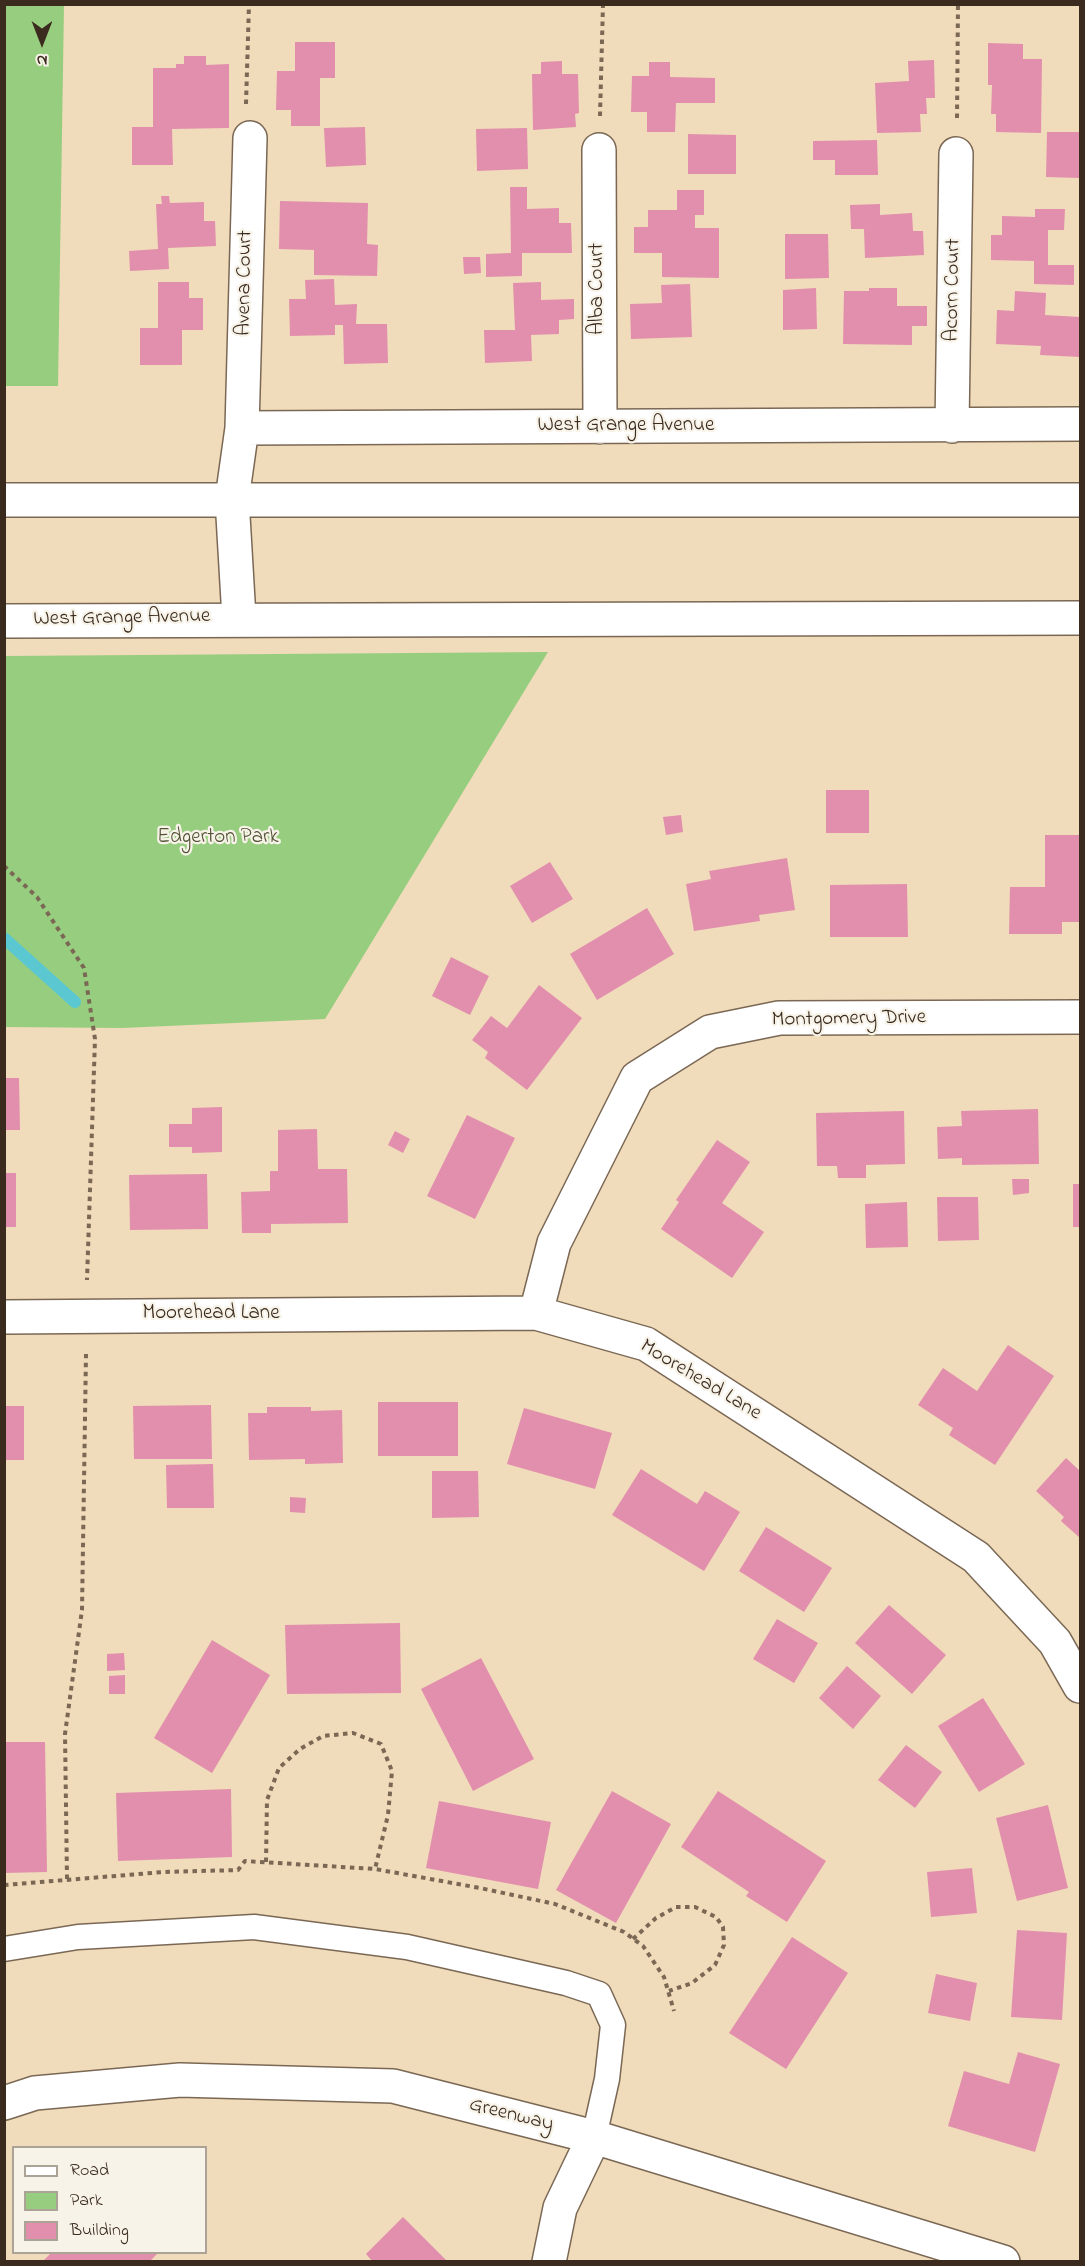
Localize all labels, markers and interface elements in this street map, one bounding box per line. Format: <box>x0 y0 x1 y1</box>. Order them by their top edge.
north arrow <box>12 12 72 72</box>
text: N <box>37 48 47 72</box>
street label: Avena Court <box>232 230 260 336</box>
street label: Acorn Court <box>941 238 967 342</box>
street label: Alba Court <box>586 243 612 335</box>
street label: West Grange Avenue <box>538 414 714 440</box>
street label: West Grange Avenue <box>33 605 211 633</box>
park label: Edgerton Park <box>157 826 279 852</box>
street label: Montgomery Drive <box>772 1006 926 1034</box>
street label: Moorehead Lane <box>142 1302 280 1328</box>
street label: Moorehead Lane <box>635 1335 765 1427</box>
street label: Greenway <box>466 2093 556 2139</box>
legend <box>12 2146 207 2254</box>
text: Road <box>70 2158 109 2184</box>
text: Park <box>70 2188 103 2214</box>
text: Building <box>70 2218 129 2244</box>

